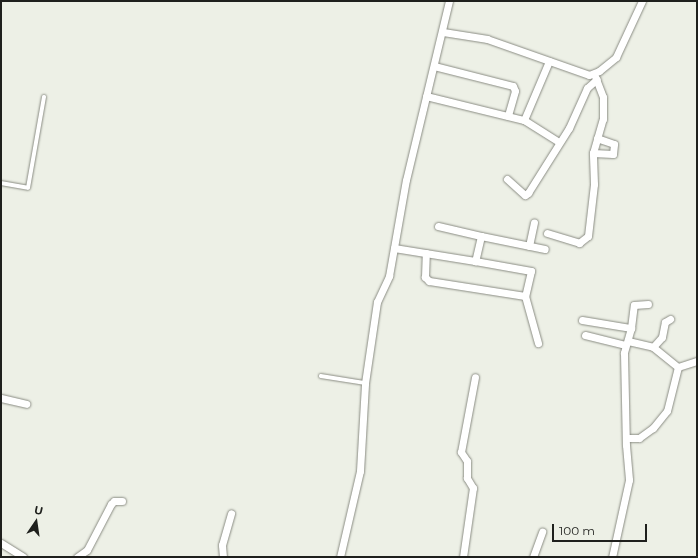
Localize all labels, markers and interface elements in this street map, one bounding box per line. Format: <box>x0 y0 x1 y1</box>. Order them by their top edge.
north arrow <box>16 502 56 542</box>
text: U <box>33 503 44 518</box>
scale bar <box>554 516 649 542</box>
text: 100 m <box>559 523 595 538</box>

